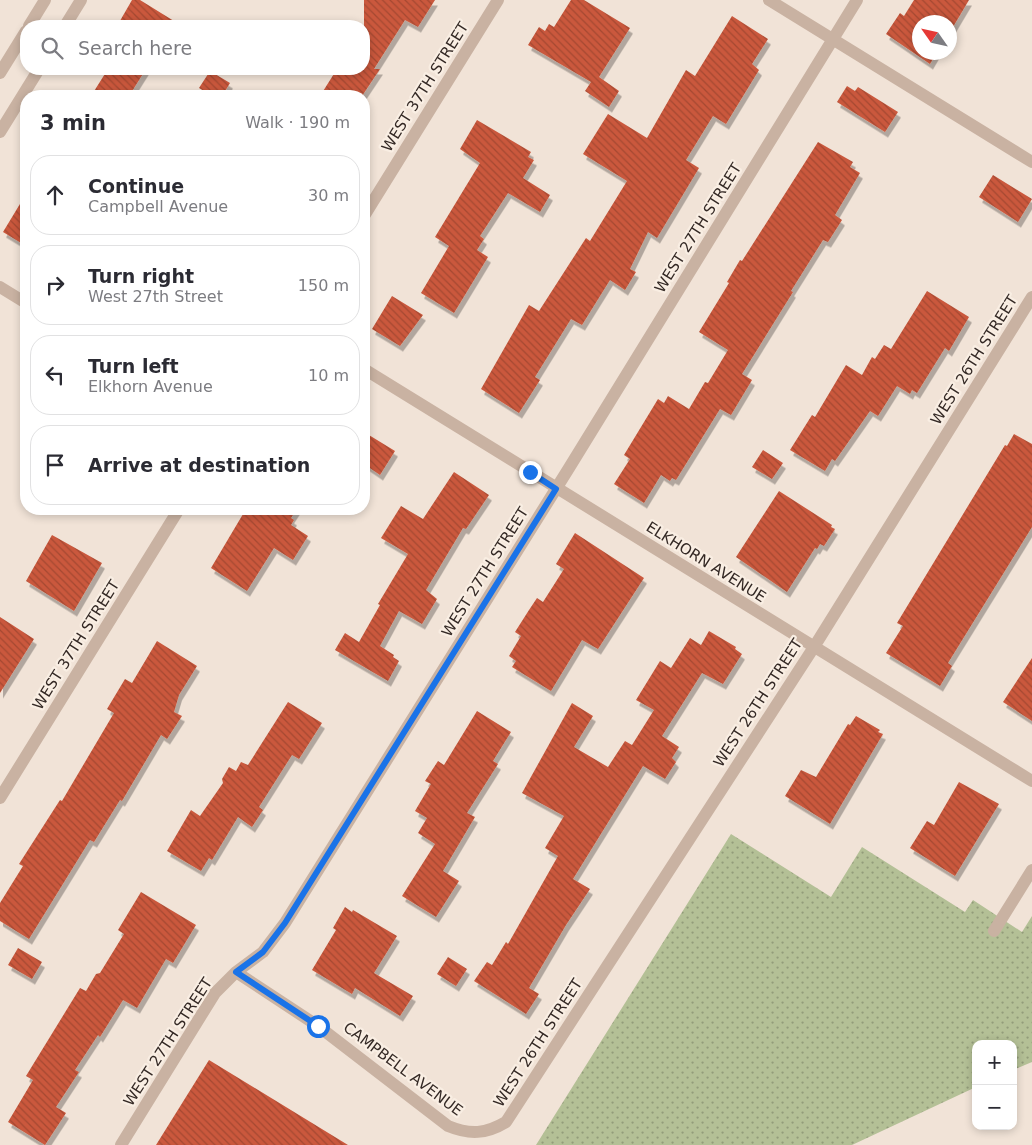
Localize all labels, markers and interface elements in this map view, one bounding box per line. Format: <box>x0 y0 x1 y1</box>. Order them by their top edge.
north arrow <box>912 15 957 60</box>
street label: WEST 37TH STREET <box>378 18 473 155</box>
search box <box>20 20 370 75</box>
icon: search <box>38 34 66 62</box>
text: Search here <box>78 37 192 59</box>
text: 3 min <box>40 111 106 135</box>
text: Walk · 190 m <box>245 113 350 132</box>
street label: WEST 27TH STREET <box>651 159 746 296</box>
text: Continue <box>88 175 184 197</box>
icon: ahead <box>41 181 69 209</box>
text: 30 m <box>308 186 349 205</box>
text: Campbell Avenue <box>88 197 228 216</box>
text: Turn right <box>88 265 194 287</box>
icon: right <box>41 271 69 299</box>
text: 150 m <box>298 276 349 295</box>
text: West 27th Street <box>88 287 223 306</box>
street label: WEST 26TH STREET <box>927 291 1022 428</box>
text: Turn left <box>88 355 179 377</box>
icon: left <box>41 361 69 389</box>
text: 10 m <box>308 366 349 385</box>
text: Elkhorn Avenue <box>88 377 213 396</box>
icon: arrive <box>41 451 69 479</box>
text: Arrive at destination <box>88 454 310 476</box>
route end <box>519 461 542 484</box>
street label: WEST 27TH STREET <box>438 503 533 640</box>
street label: ELKHORN AVENUE <box>643 518 769 606</box>
street label: WEST 37TH STREET <box>29 576 124 713</box>
street label: WEST 26TH STREET <box>710 635 807 771</box>
street label: WEST 27TH STREET <box>120 974 217 1110</box>
street label: WEST 26TH STREET <box>490 975 587 1111</box>
route start <box>307 1015 330 1038</box>
street label: CAMPBELL AVENUE <box>340 1018 466 1120</box>
map controls <box>972 1040 1017 1130</box>
button: + <box>972 1040 1017 1085</box>
button: − <box>972 1085 1017 1130</box>

